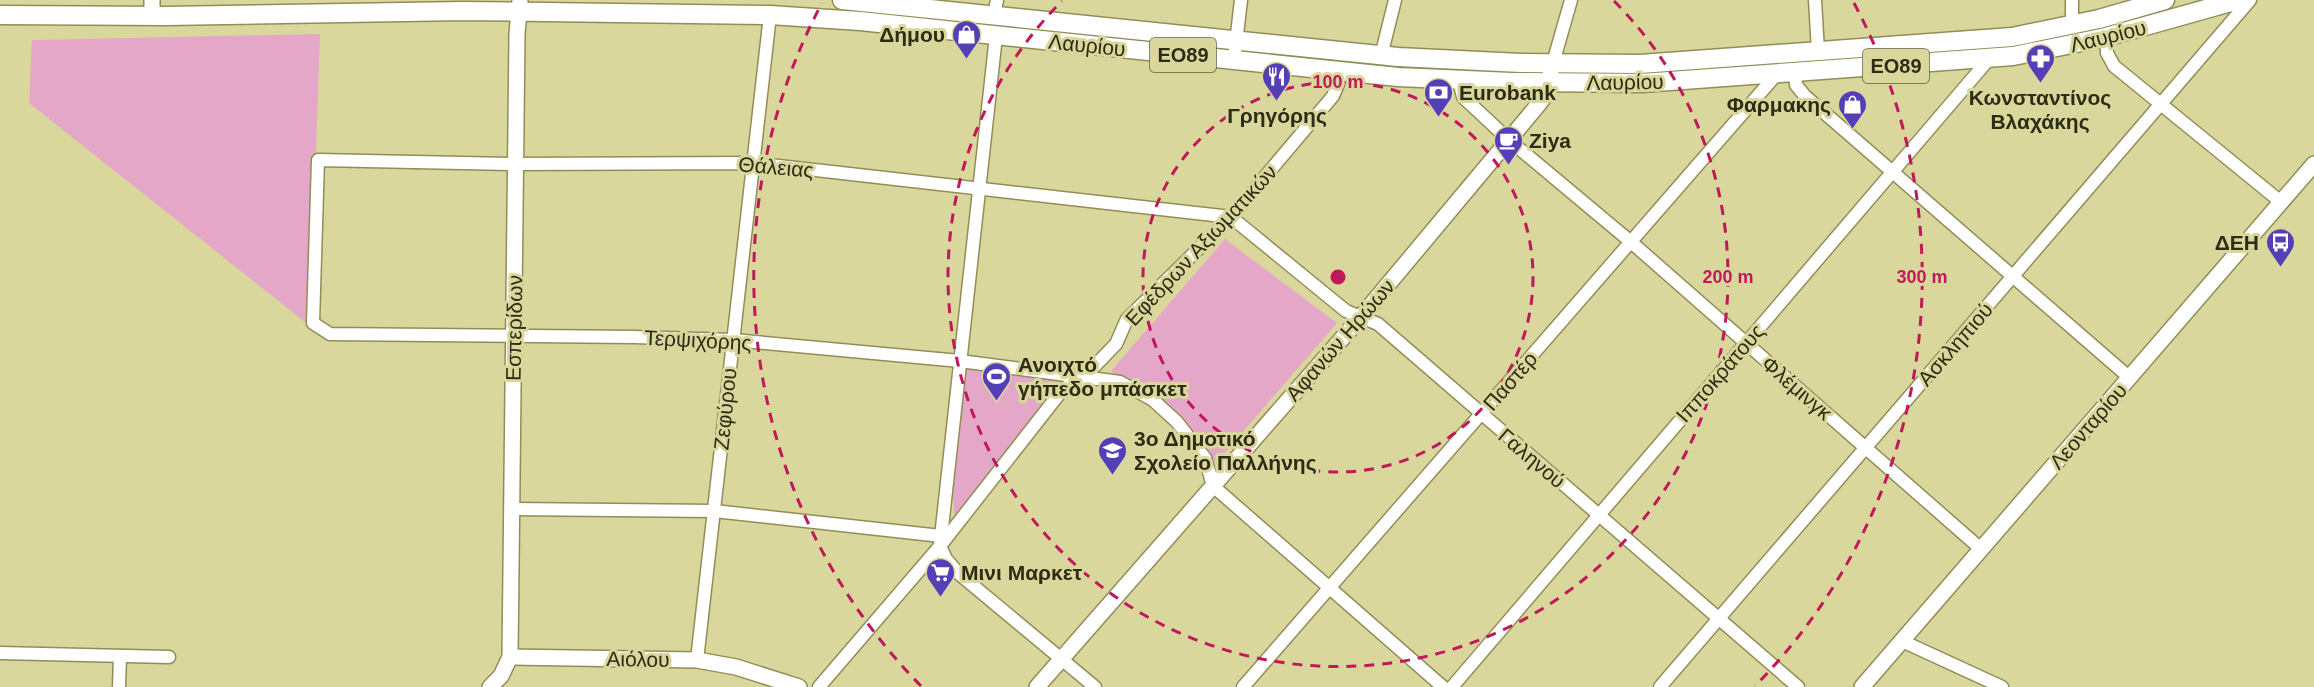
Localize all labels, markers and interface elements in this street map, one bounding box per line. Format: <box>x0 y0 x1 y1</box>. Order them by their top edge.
street label: Λαυρίου <box>2068 15 2148 57</box>
shop icon: Δήμου <box>950 18 982 60</box>
place label: Δήμου <box>879 23 945 46</box>
street label: Λαυρίου <box>1047 30 1127 60</box>
road number: ΕΟ89 <box>1150 38 1216 72</box>
pharmacy icon: Κωνσταντίνος Βλαχάκης <box>2024 42 2056 84</box>
road number: ΕΟ89 <box>1863 49 1929 83</box>
restaurant icon: Γρηγόρης <box>1261 60 1293 102</box>
street label: Λαυρίου <box>1586 70 1664 94</box>
text: 100 m <box>1312 72 1364 92</box>
bank icon: Eurobank <box>1422 76 1454 118</box>
place label: Eurobank <box>1459 81 1556 104</box>
place label: Κωνσταντίνος Βλαχάκης <box>1969 86 2111 134</box>
shop icon: Φαρμακης <box>1836 88 1868 130</box>
place label: Φαρμακης <box>1727 93 1831 117</box>
place label: Γρηγόρης <box>1227 104 1327 128</box>
cafe icon: Ziya <box>1492 124 1524 166</box>
place label: Ziya <box>1529 129 1571 152</box>
street label: Θάλειας <box>738 152 814 182</box>
street label: Εφέδρων Αξιωματικών <box>1121 160 1281 330</box>
bus stop icon: ΔΕΗ <box>2264 226 2296 268</box>
place label: ΔΕΗ <box>2215 231 2259 254</box>
centre of rings <box>1328 267 1348 287</box>
text: 200 m <box>1702 267 1754 287</box>
text: 300 m <box>1896 267 1948 287</box>
street label: Εσπερίδων <box>502 275 526 381</box>
street label: Αφανών Ηρώων <box>1281 275 1399 405</box>
street label: Ασκληπιού <box>1913 298 1997 390</box>
street label: Ιπποκράτους <box>1671 319 1769 427</box>
street label: Τερψιχόρης <box>644 326 752 354</box>
street label: Παστέρ <box>1478 347 1542 415</box>
street label: Φλέμινγκ <box>1757 351 1837 425</box>
place label: Ανοιχτό γήπεδο μπάσκετ <box>1018 353 1187 400</box>
sports icon: Ανοιχτό γήπεδο μπάσκετ <box>981 360 1013 402</box>
street label: Ζεφύρου <box>709 367 741 451</box>
street label: Λεονταρίου <box>2045 379 2131 473</box>
street label: Γαληνού <box>1494 424 1570 492</box>
place label: 3ο Δημοτικό Σχολείο Παλλήνης <box>1134 427 1317 475</box>
school or university icon: 3ο Δημοτικό Σχολείο Παλλήνης <box>1097 434 1129 476</box>
supermarket icon: Μινι Μαρκετ <box>924 556 956 598</box>
place label: Μινι Μαρκετ <box>961 561 1083 584</box>
street label: Αιόλου <box>606 647 670 671</box>

